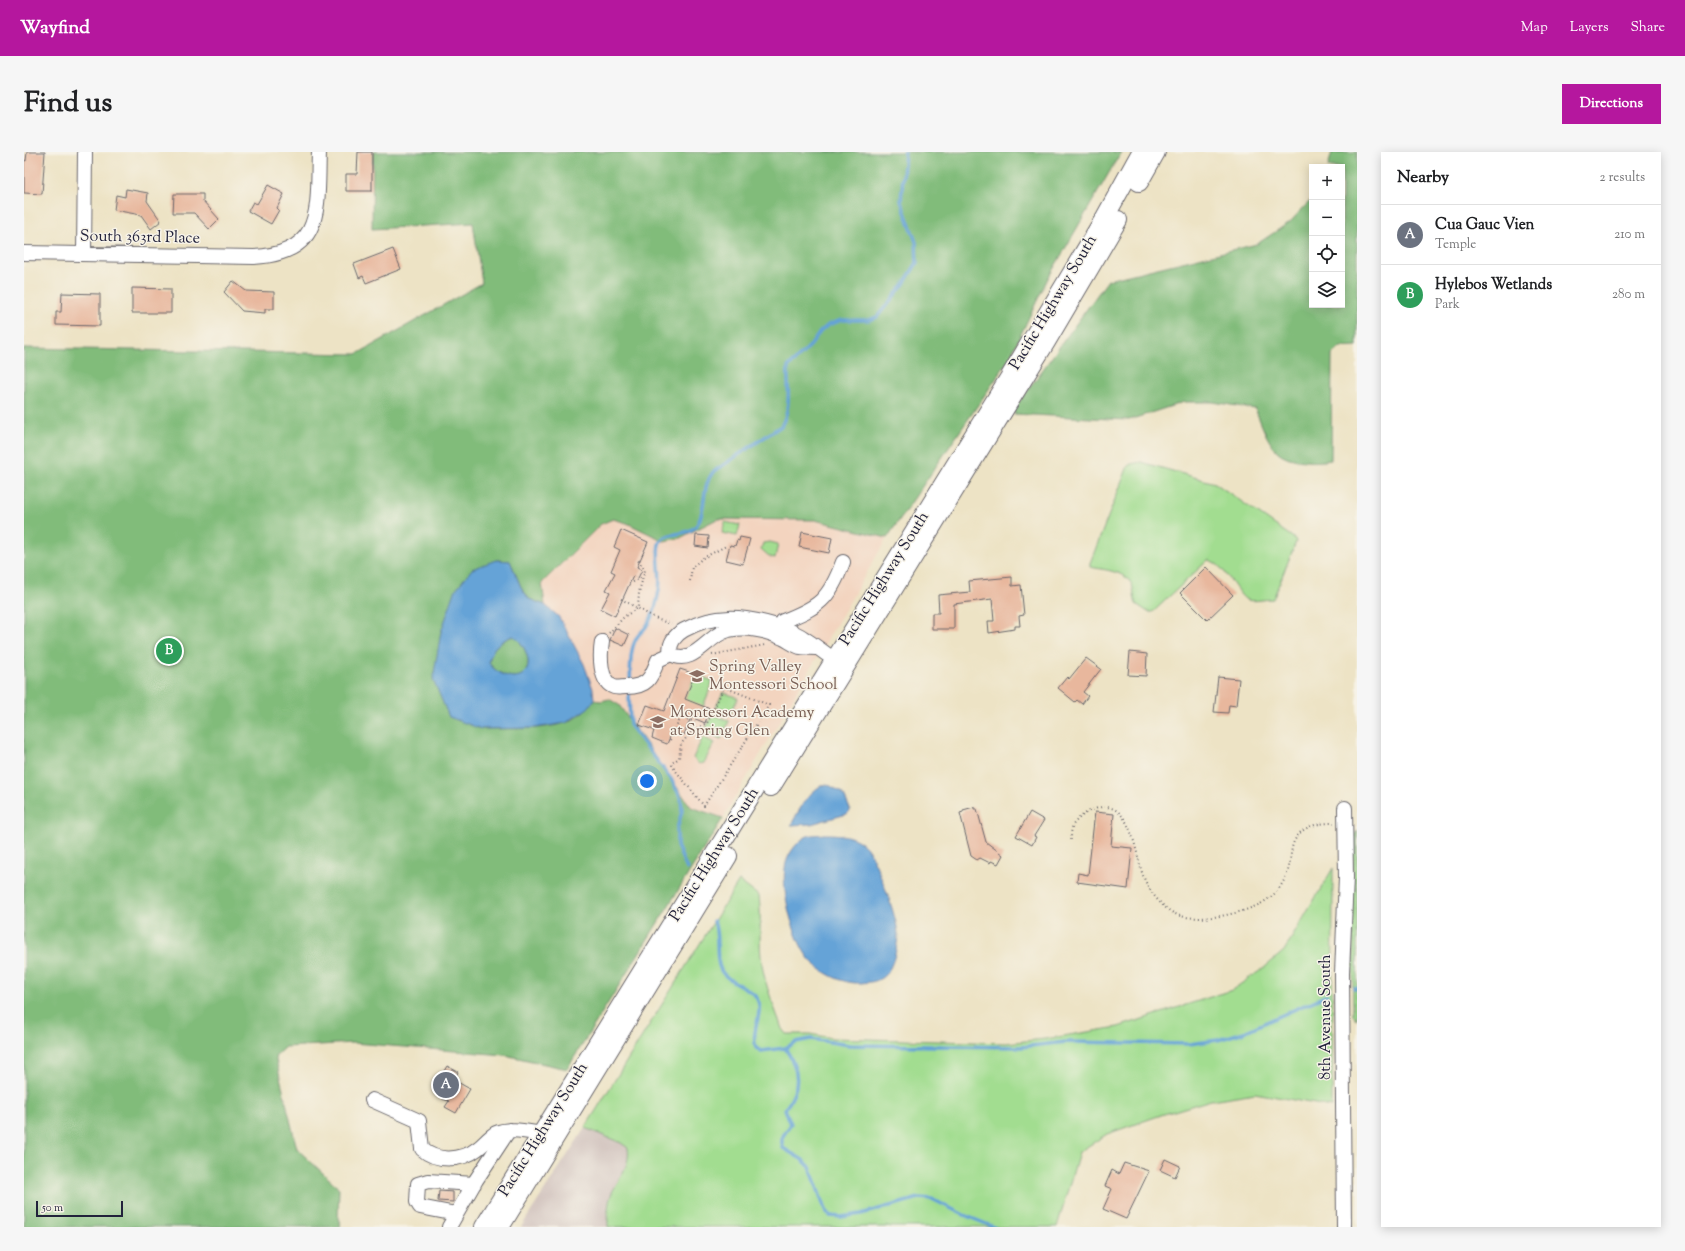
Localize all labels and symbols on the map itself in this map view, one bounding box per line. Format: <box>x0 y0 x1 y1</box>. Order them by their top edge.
street label: South 363rd Place <box>80 225 200 251</box>
street label: Pacific Highway South <box>1004 231 1104 375</box>
street label: Pacific Highway South <box>834 507 936 650</box>
pin: B <box>156 636 182 666</box>
place label: Spring Valley Montessori School <box>709 656 838 697</box>
school or university icon: Spring Valley Montessori School <box>688 667 706 685</box>
place label: Montessori Academy at Spring Glen <box>670 702 814 743</box>
school or university icon: Montessori Academy at Spring Glen <box>649 713 667 731</box>
your location <box>637 771 657 791</box>
street label: Pacific Highway South <box>664 783 766 926</box>
street label: 8th Avenue South <box>1315 954 1338 1080</box>
street label: Pacific Highway South <box>493 1058 595 1201</box>
pin: A <box>433 1070 459 1100</box>
scale bar <box>36 1199 123 1218</box>

